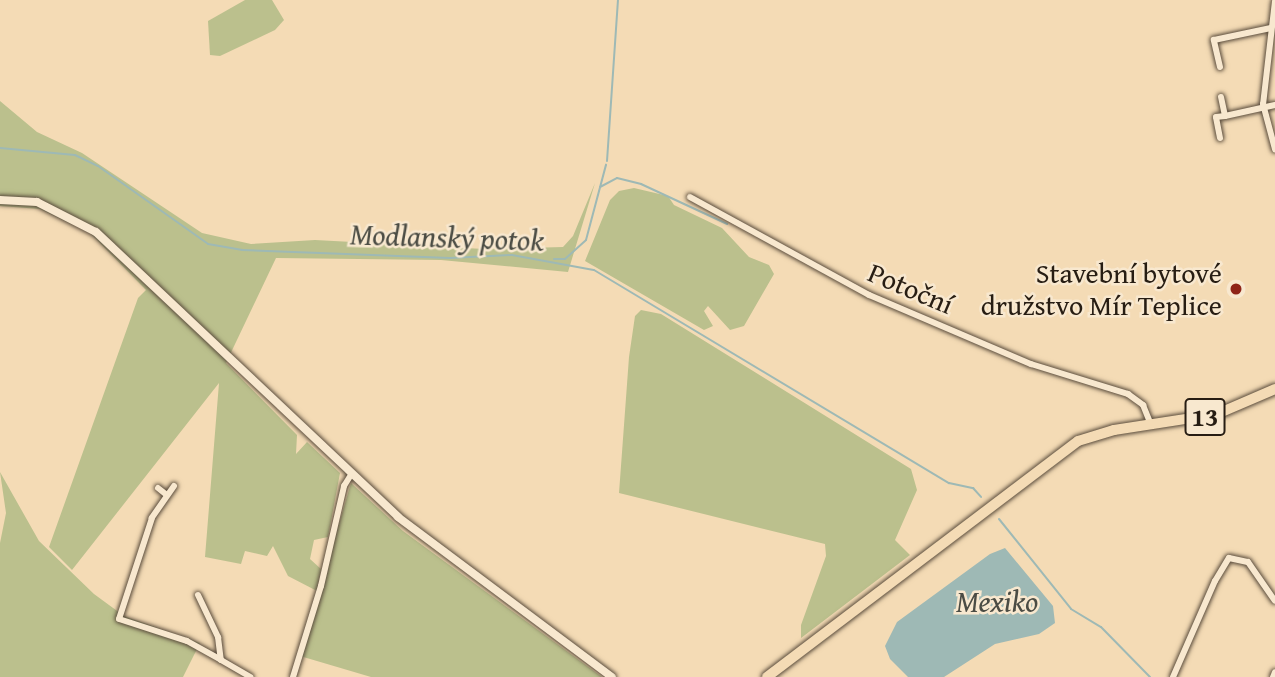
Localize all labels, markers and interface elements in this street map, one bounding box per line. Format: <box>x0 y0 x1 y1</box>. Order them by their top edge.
water label: Modlanský potok <box>349 216 545 258</box>
street label: Potoční <box>863 255 959 321</box>
place label: Stavební bytové družstvo Mír Teplice <box>981 256 1222 322</box>
marker: Stavební bytové družstvo Mír Teplice <box>1228 281 1244 297</box>
road number: 13 <box>1184 394 1226 440</box>
water label: Mexiko <box>956 583 1038 619</box>

